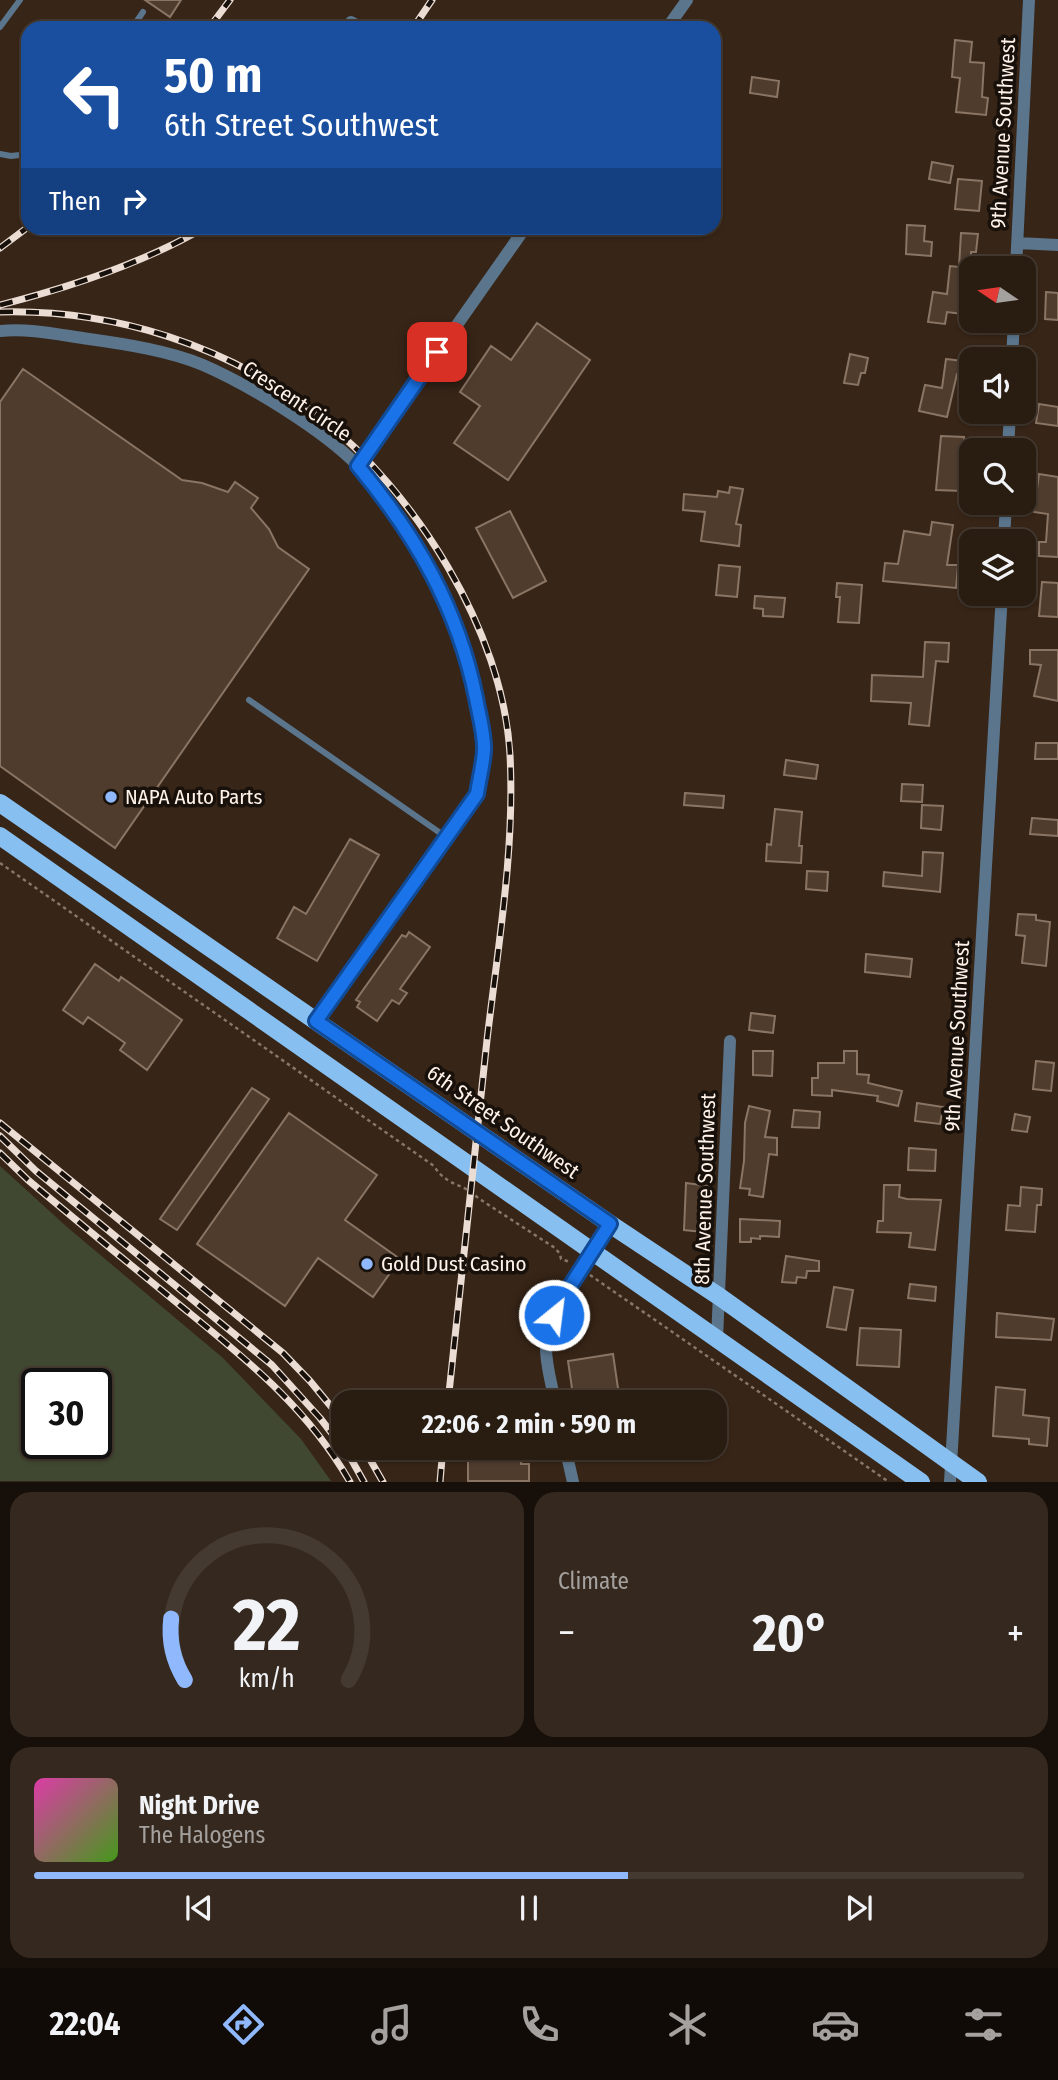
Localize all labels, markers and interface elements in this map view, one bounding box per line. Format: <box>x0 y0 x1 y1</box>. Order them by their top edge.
street label: 9th Avenue Southwest <box>985 37 1021 229</box>
text: 50 m <box>164 46 262 105</box>
icon: left <box>49 49 140 140</box>
text: 6th Street Southwest <box>164 106 439 144</box>
icon: right <box>115 182 153 220</box>
text: Then <box>49 186 101 217</box>
north arrow <box>959 256 1036 332</box>
map controls <box>959 256 1036 606</box>
pin <box>407 322 467 382</box>
icon: arrive <box>418 333 456 371</box>
button: sound <box>959 347 1036 424</box>
street label: Crescent Circle <box>238 355 356 447</box>
button: search <box>959 438 1036 515</box>
button: layers <box>959 529 1036 606</box>
place label: NAPA Auto Parts <box>125 784 262 810</box>
marker: NAPA Auto Parts <box>103 789 119 805</box>
street label: 9th Avenue Southwest <box>939 940 975 1132</box>
street label: 6th Street Southwest <box>422 1060 584 1184</box>
street label: 8th Avenue Southwest <box>689 1093 721 1285</box>
place label: Gold Dust Casino <box>381 1251 527 1277</box>
marker: Gold Dust Casino <box>359 1256 375 1272</box>
position arrow <box>517 1278 591 1352</box>
speed limit sign: 30 <box>21 1368 112 1459</box>
text: 22:06 · 2 min · 590 m <box>422 1409 636 1440</box>
text: Climate <box>558 1567 629 1595</box>
text: 22 <box>232 1583 301 1670</box>
text: 20° <box>753 1602 829 1665</box>
text: − <box>558 1610 575 1656</box>
text: + <box>1007 1610 1024 1656</box>
text: km/h <box>239 1664 295 1694</box>
text: Night Drive <box>139 1790 259 1821</box>
text: The Halogens <box>139 1821 265 1849</box>
icon: previous <box>180 1889 218 1927</box>
icon: pause <box>510 1889 548 1927</box>
icon: next <box>840 1889 878 1927</box>
icon: directions <box>219 2000 268 2049</box>
icon: music <box>367 2000 416 2049</box>
icon: phone <box>515 2000 564 2049</box>
icon: climate <box>663 2000 712 2049</box>
icon: car <box>811 2000 860 2049</box>
icon: filters <box>959 2000 1008 2049</box>
text: 22:04 <box>50 2005 120 2043</box>

